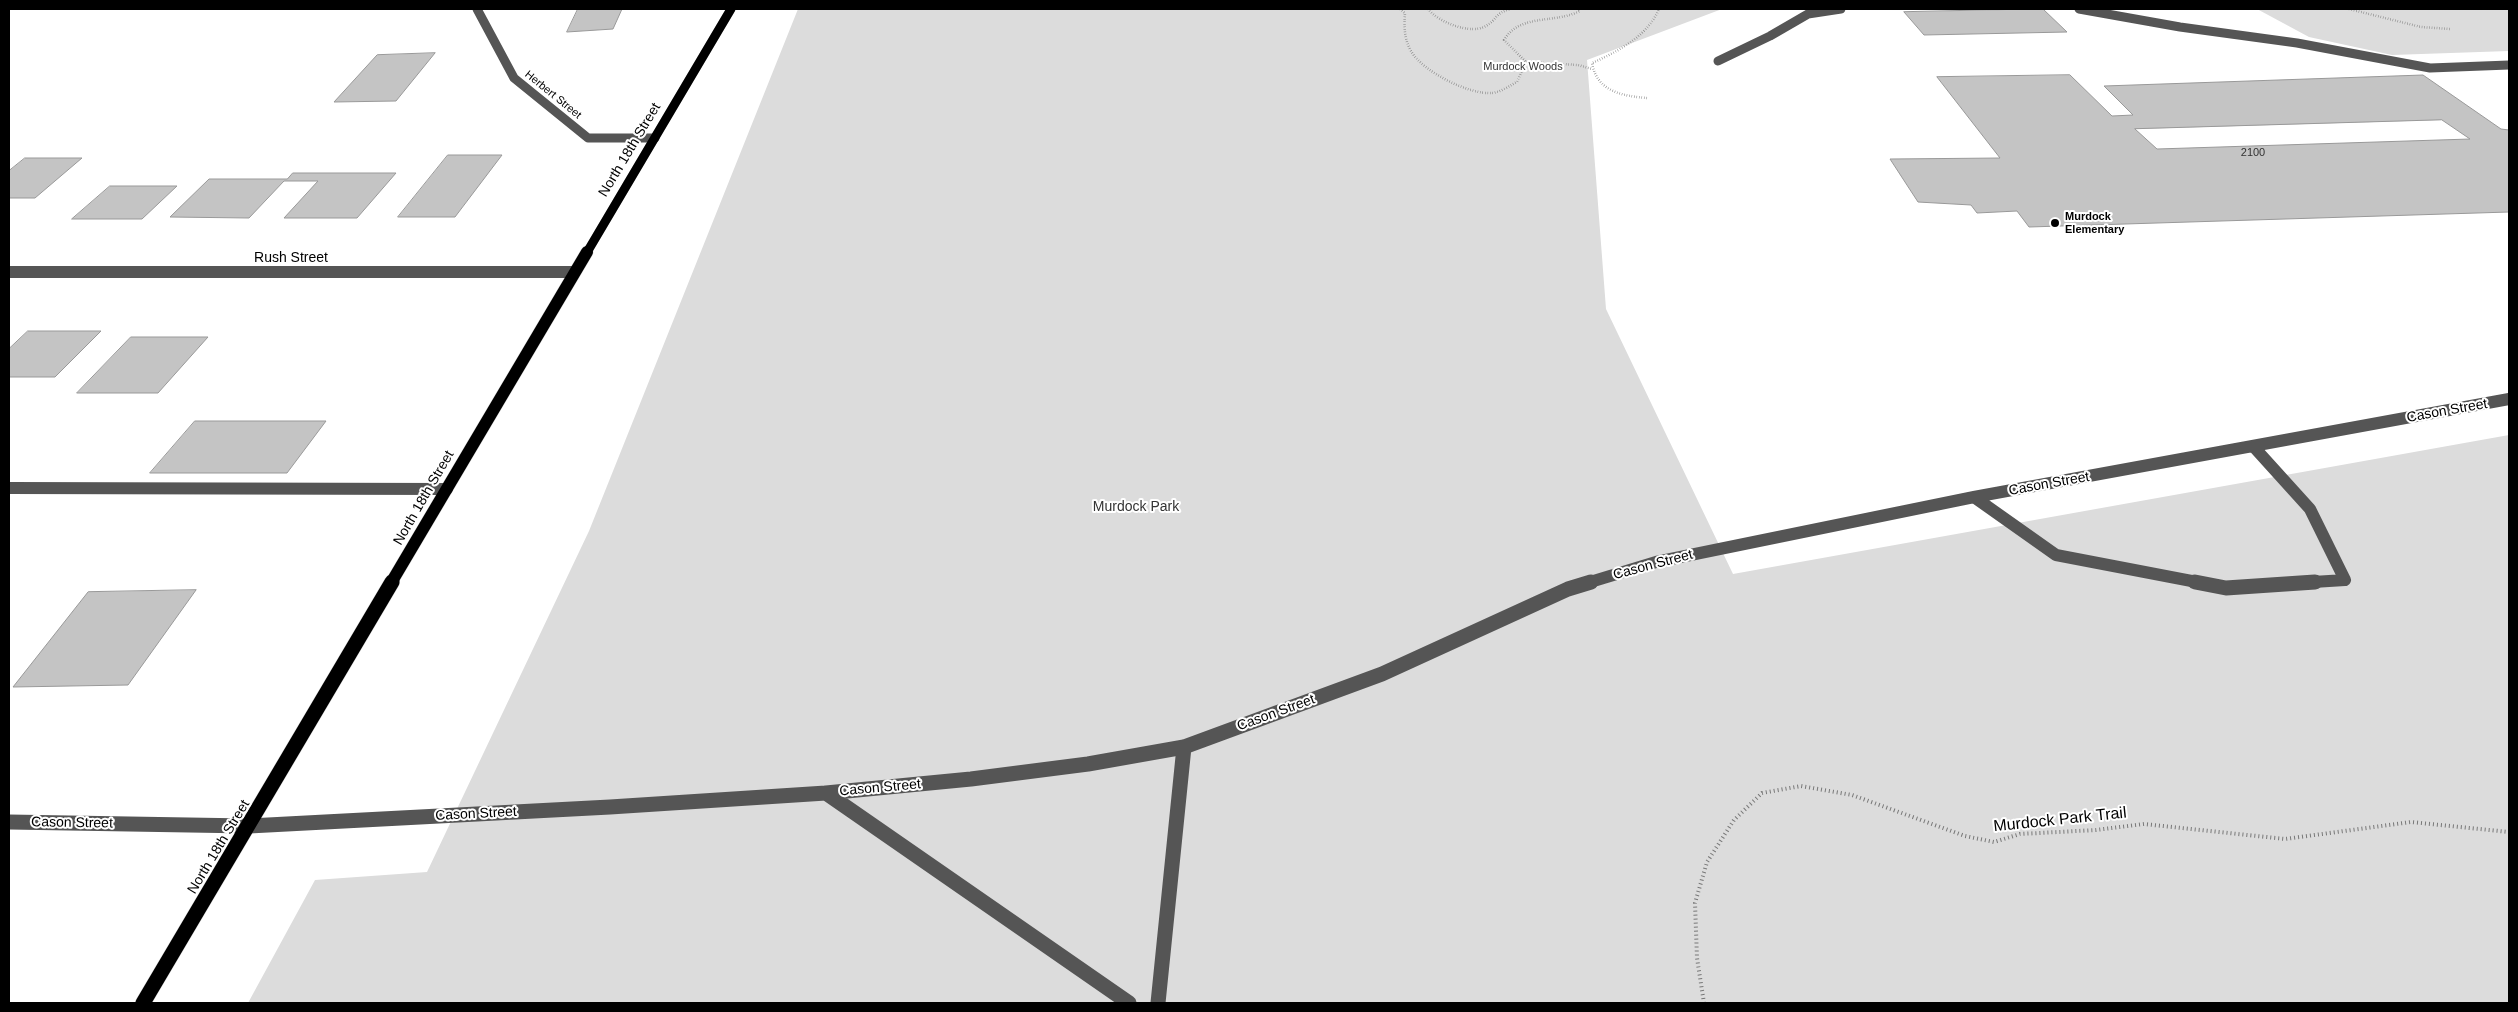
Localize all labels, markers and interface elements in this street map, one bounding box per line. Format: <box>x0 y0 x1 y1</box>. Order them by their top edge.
park label: Murdock Woods <box>1483 60 1563 74</box>
street label: Herbert Street <box>522 68 584 122</box>
street label: North 18th Street <box>595 100 665 200</box>
house number: 2100 <box>2241 146 2265 160</box>
place label: Murdock Elementary <box>2065 210 2124 236</box>
marker: Murdock Elementary <box>2049 217 2061 229</box>
street label: Rush Street <box>254 250 328 266</box>
street label: Cason Street <box>2405 396 2489 426</box>
street label: North 18th Street <box>390 448 458 548</box>
street label: Cason Street <box>2007 469 2091 499</box>
park label: Murdock Park <box>1093 499 1179 515</box>
street label: Cason Street <box>1611 546 1695 584</box>
street label: Cason Street <box>1235 691 1317 735</box>
street label: Cason Street <box>839 776 921 800</box>
street label: North 18th Street <box>184 797 254 897</box>
street label: Cason Street <box>435 803 517 825</box>
street label: Murdock Park Trail <box>1993 803 2127 837</box>
street label: Cason Street <box>31 814 113 832</box>

